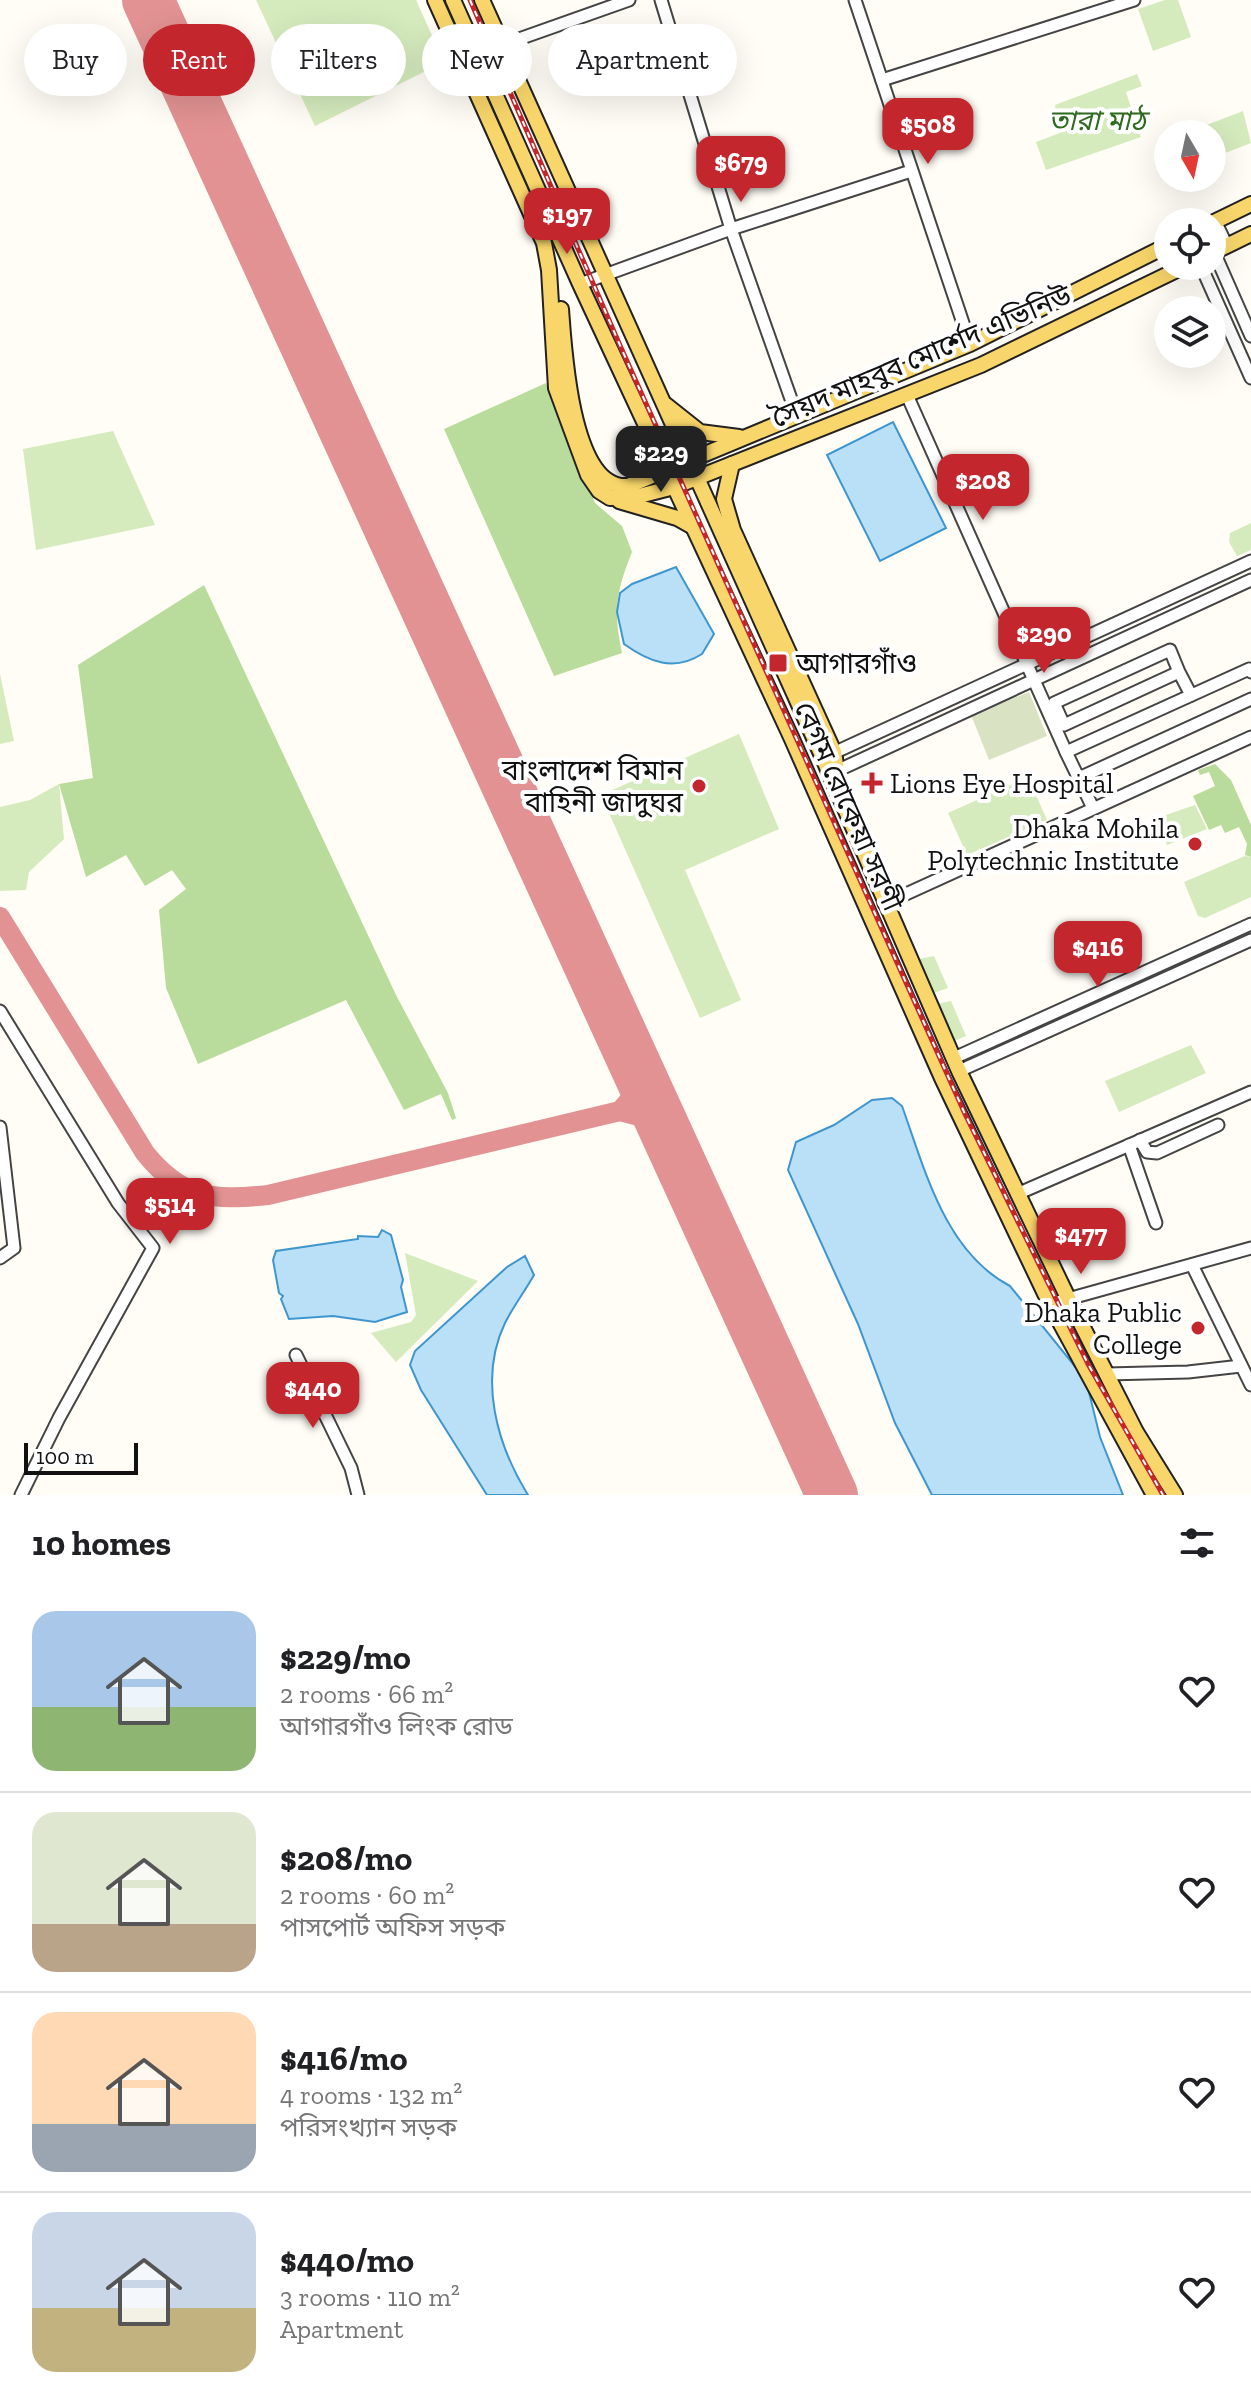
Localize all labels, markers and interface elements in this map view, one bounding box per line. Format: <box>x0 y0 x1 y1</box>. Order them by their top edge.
chip: Buy <box>24 24 127 96</box>
chip: Rent <box>143 24 255 96</box>
chip: Filters <box>271 24 406 96</box>
chip: New <box>422 24 532 96</box>
chip: Apartment <box>548 24 737 96</box>
pin: $508 <box>881 98 975 166</box>
park label: তারা মাঠ <box>1048 104 1150 137</box>
text: $508 <box>900 108 956 140</box>
north arrow <box>1154 120 1226 192</box>
map controls <box>1154 120 1226 368</box>
pin: $679 <box>694 136 788 204</box>
text: $679 <box>714 146 768 178</box>
pin: $197 <box>520 188 614 256</box>
text: $197 <box>542 198 592 230</box>
button: locate <box>1154 208 1226 280</box>
street label: সৈয়দ মাহবুব মোর্শেদ এভিনিউ <box>765 277 1077 435</box>
button: layers <box>1154 296 1226 368</box>
pin: $229 <box>614 426 708 494</box>
text: $229 <box>634 436 688 468</box>
pin: $208 <box>936 454 1030 522</box>
text: $208 <box>955 464 1011 496</box>
pin: $290 <box>997 607 1091 675</box>
text: $290 <box>1016 617 1072 649</box>
place label: আগারগাঁও <box>795 647 917 680</box>
marker: আগারগাঁও <box>767 652 789 674</box>
street label: বেগম রোকেয়া সরণী <box>788 696 910 916</box>
place label: বাংলাদেশ বিমান বাহিনী জাদুঘর <box>501 754 684 819</box>
place label: Lions Eye Hospital <box>890 767 1114 800</box>
marker: Lions Eye Hospital <box>861 772 883 794</box>
marker: বাংলাদেশ বিমান বাহিনী জাদুঘর <box>690 777 708 795</box>
place label: Dhaka Mohila Polytechnic Institute <box>927 812 1179 877</box>
marker: Dhaka Mohila Polytechnic Institute <box>1186 835 1204 853</box>
pin: $416 <box>1051 921 1145 989</box>
text: $416 <box>1072 931 1124 963</box>
pin: $514 <box>123 1178 217 1246</box>
text: $514 <box>144 1188 196 1220</box>
pin: $477 <box>1034 1208 1128 1276</box>
text: $477 <box>1055 1218 1107 1250</box>
place label: Dhaka Public College <box>1024 1296 1182 1361</box>
marker: Dhaka Public College <box>1189 1319 1207 1337</box>
pin: $440 <box>266 1362 360 1430</box>
text: $440 <box>284 1372 342 1404</box>
scale bar <box>24 1439 138 1475</box>
text: 100 m <box>36 1443 94 1470</box>
icon: filters <box>1175 1521 1219 1565</box>
text: 10 homes <box>32 1523 171 1564</box>
text: $229/mo <box>280 1637 411 1678</box>
icon: home <box>96 1643 192 1739</box>
icon: heart <box>1175 1669 1219 1713</box>
text: 2 rooms · 66 m² <box>280 1678 453 1710</box>
text: আগারগাঁও লিংক রোড <box>280 1710 513 1742</box>
text: $208/mo <box>280 1838 412 1879</box>
icon: home <box>96 1844 192 1940</box>
icon: heart <box>1175 1870 1219 1914</box>
text: 2 rooms · 60 m² <box>280 1879 454 1911</box>
text: পাসপোর্ট অফিস সড়ক <box>280 1911 505 1943</box>
text: $416/mo <box>280 2038 407 2079</box>
icon: home <box>96 2044 192 2140</box>
icon: heart <box>1175 2070 1219 2114</box>
text: 4 rooms · 132 m² <box>280 2079 462 2111</box>
text: পরিসংখ্যান সড়ক <box>280 2111 457 2143</box>
text: $440/mo <box>280 2240 414 2281</box>
icon: home <box>96 2244 192 2340</box>
icon: heart <box>1175 2270 1219 2314</box>
text: 3 rooms · 110 m² <box>280 2281 460 2313</box>
text: Apartment <box>280 2313 403 2345</box>

